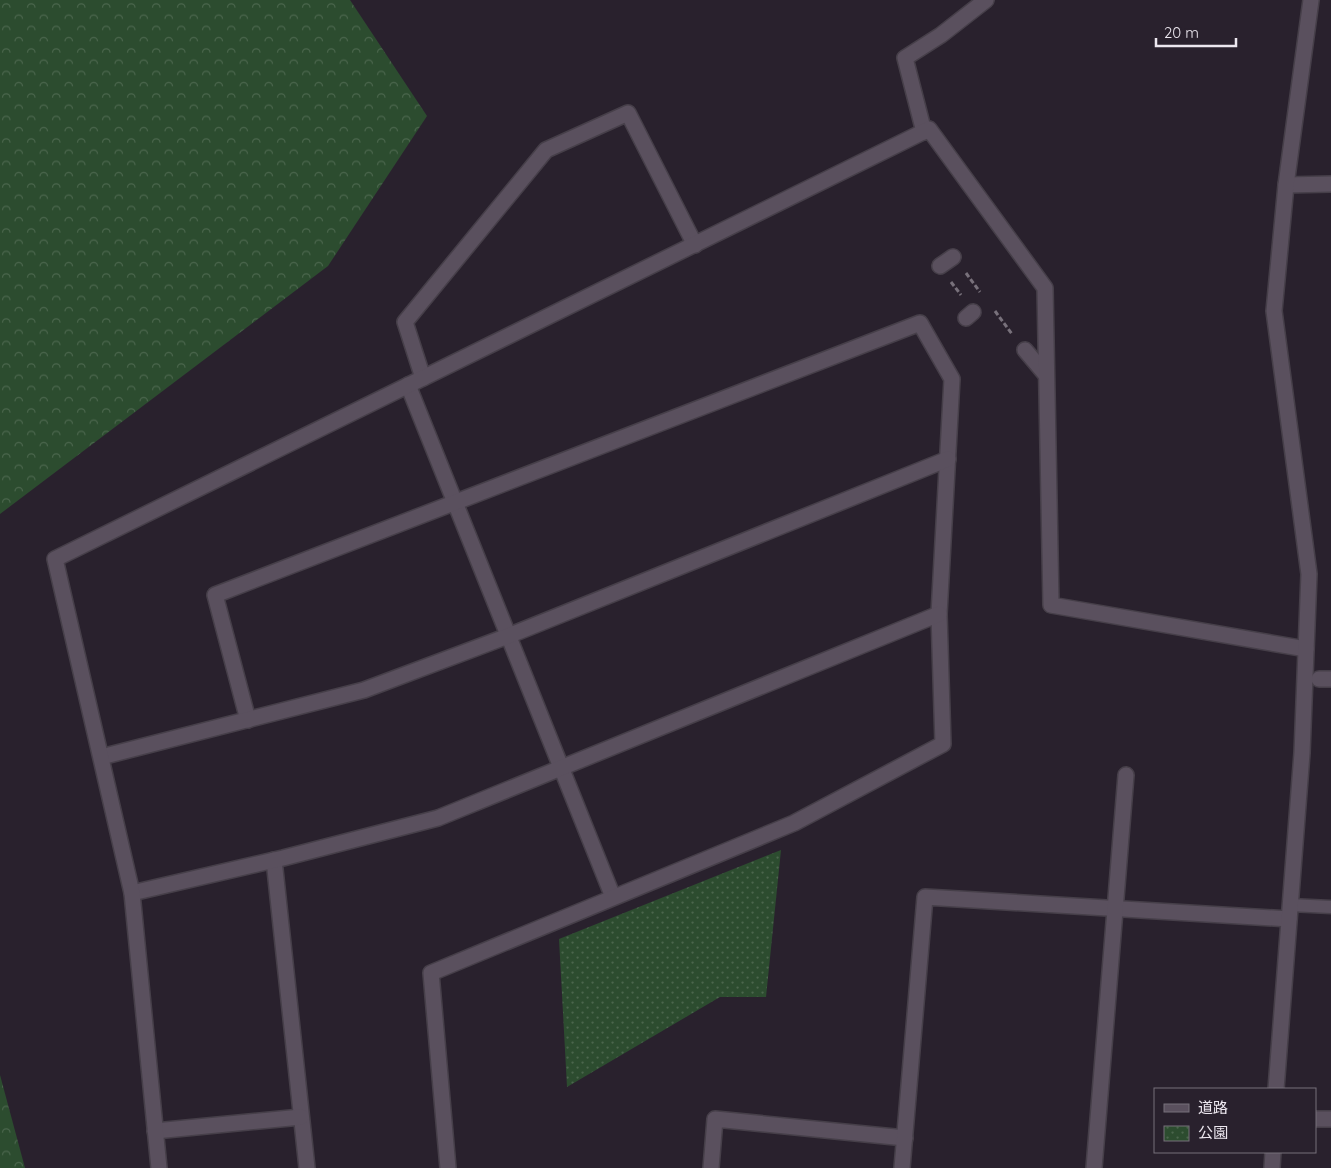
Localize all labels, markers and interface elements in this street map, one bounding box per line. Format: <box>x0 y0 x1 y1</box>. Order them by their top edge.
scale bar <box>1156 15 1236 47</box>
text: 20 m <box>1164 23 1199 42</box>
legend <box>1154 1088 1316 1153</box>
text: 道路 <box>1198 1098 1228 1117</box>
text: 公園 <box>1198 1123 1228 1142</box>

